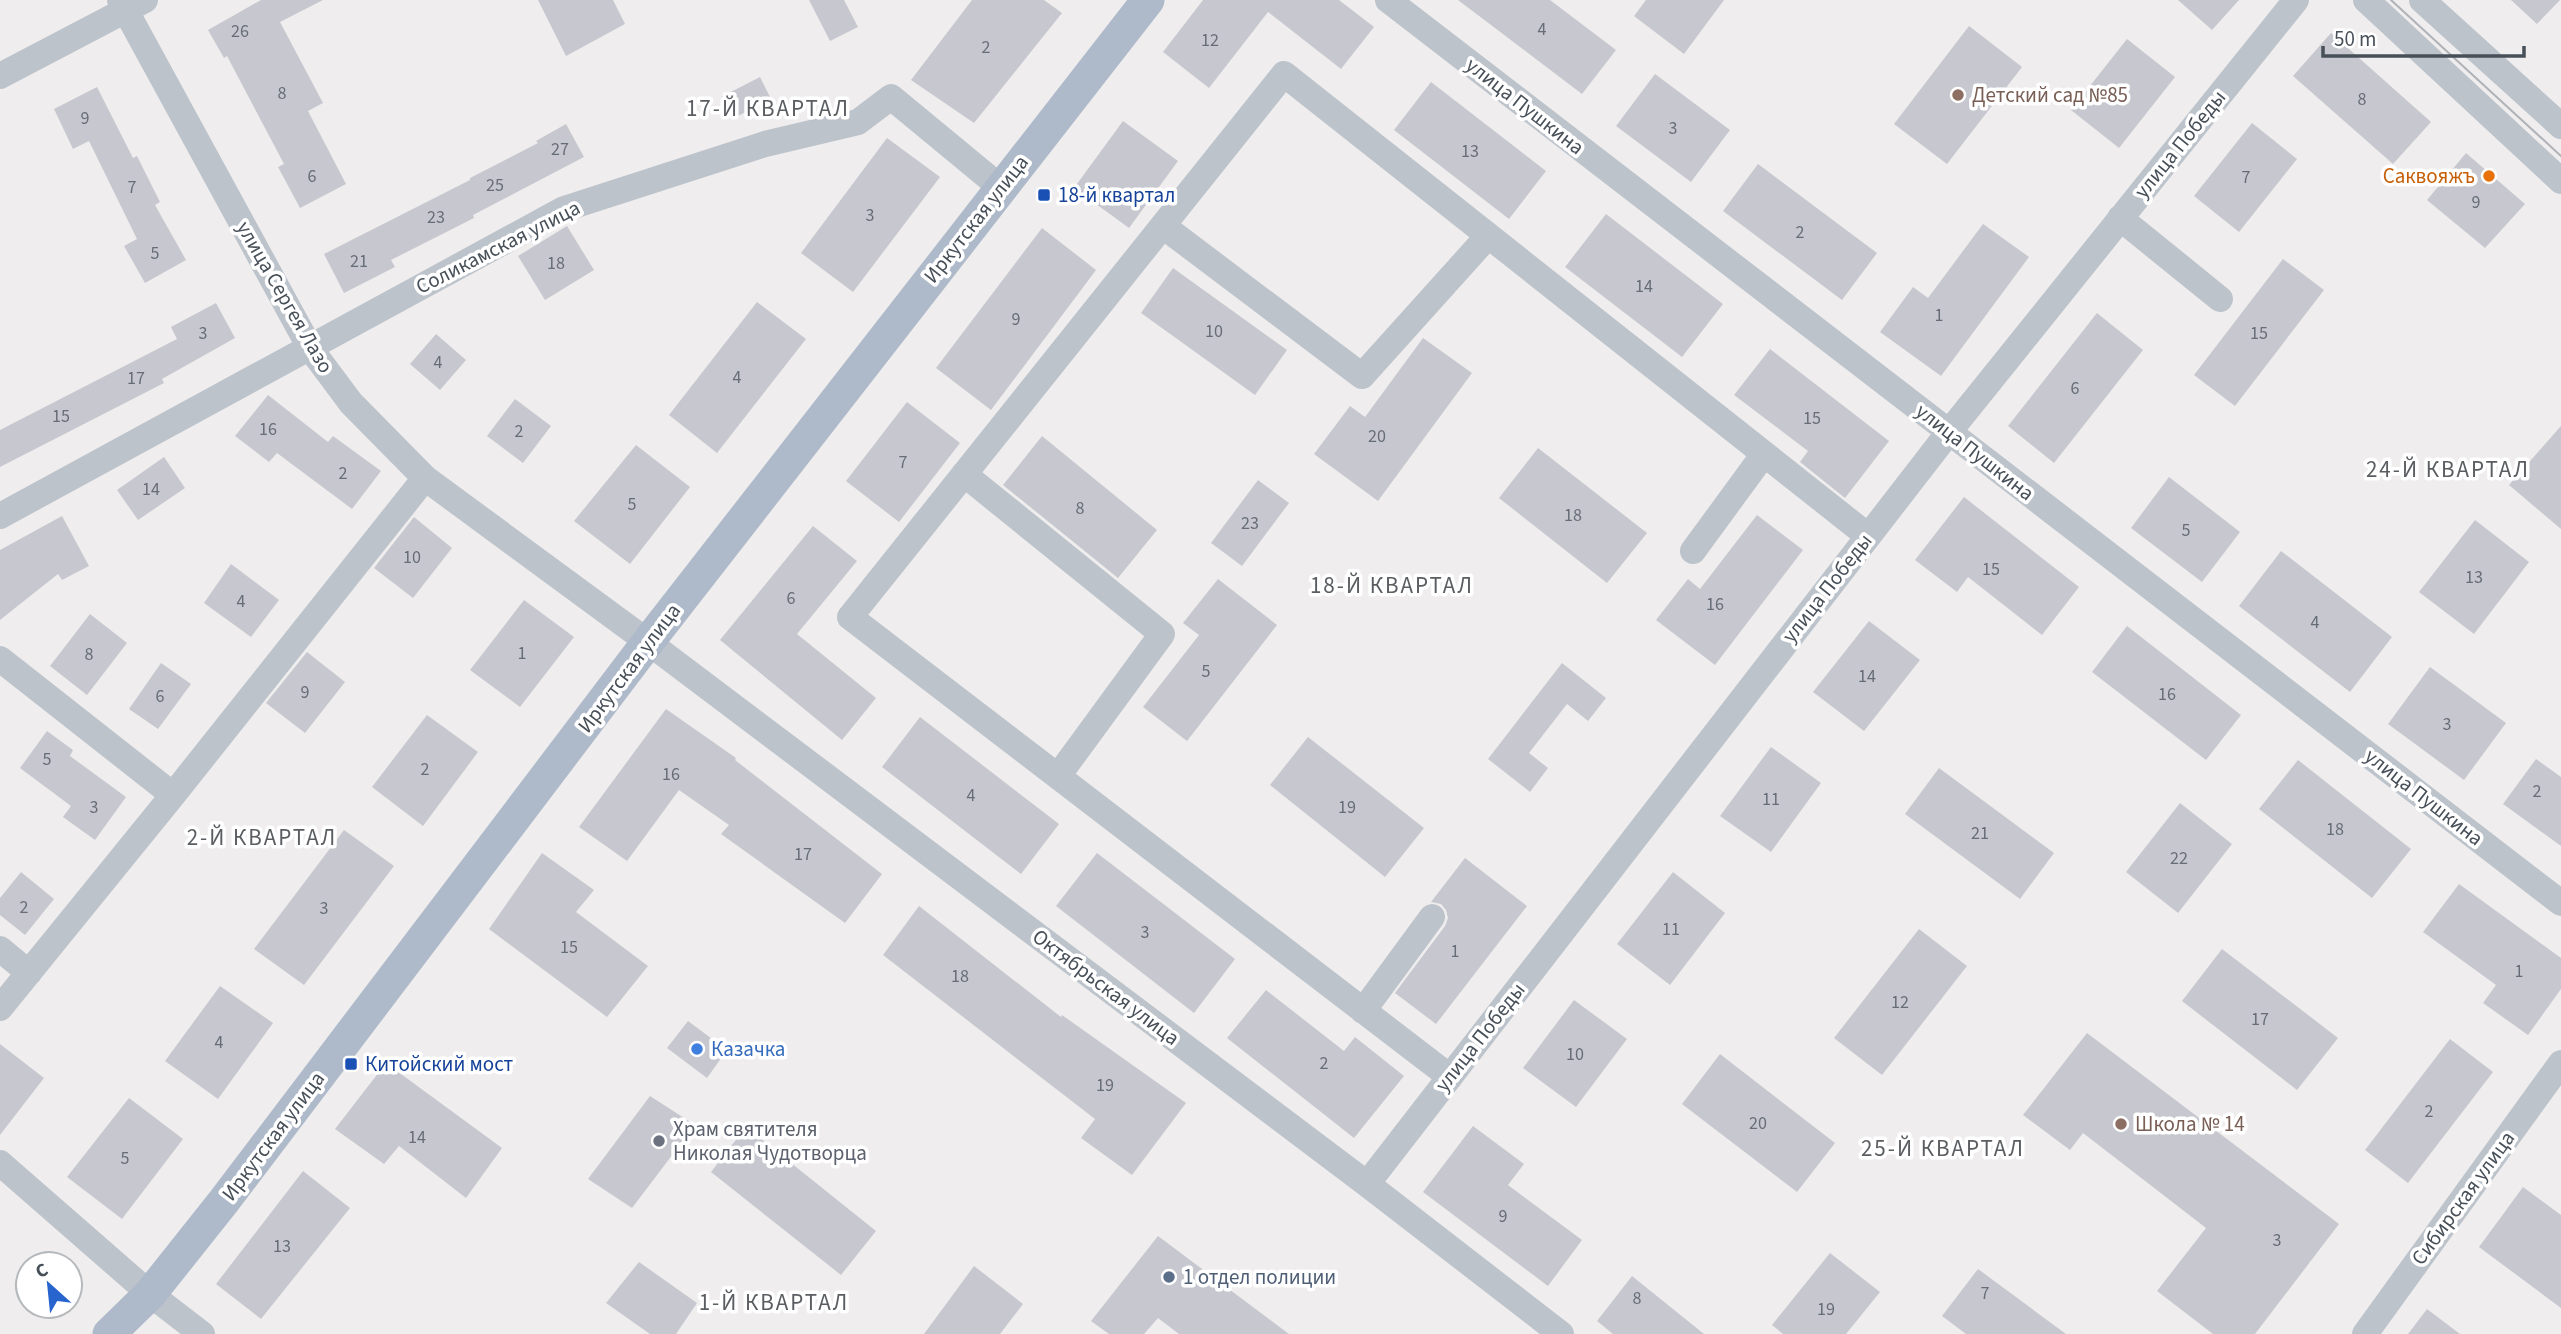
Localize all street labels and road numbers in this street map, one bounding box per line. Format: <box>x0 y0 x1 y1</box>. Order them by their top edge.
street label: улица Пушкина <box>1459 50 1591 162</box>
street label: улица Победы <box>2127 84 2233 204</box>
street label: Иркутская улица <box>916 149 1036 289</box>
street label: Соликамская улица <box>411 193 585 301</box>
street label: улица Сергея Лазо <box>229 215 341 379</box>
street label: улица Пушкина <box>1909 396 2041 508</box>
street label: улица Победы <box>1775 527 1879 649</box>
street label: Иркутская улица <box>570 597 688 739</box>
street label: улица Пушкина <box>2358 741 2490 853</box>
street label: Октябрьская улица <box>1026 922 1186 1052</box>
street label: улица Победы <box>1428 976 1532 1098</box>
street label: Иркутская улица <box>214 1065 332 1207</box>
street label: Сибирская улица <box>2404 1125 2522 1271</box>

